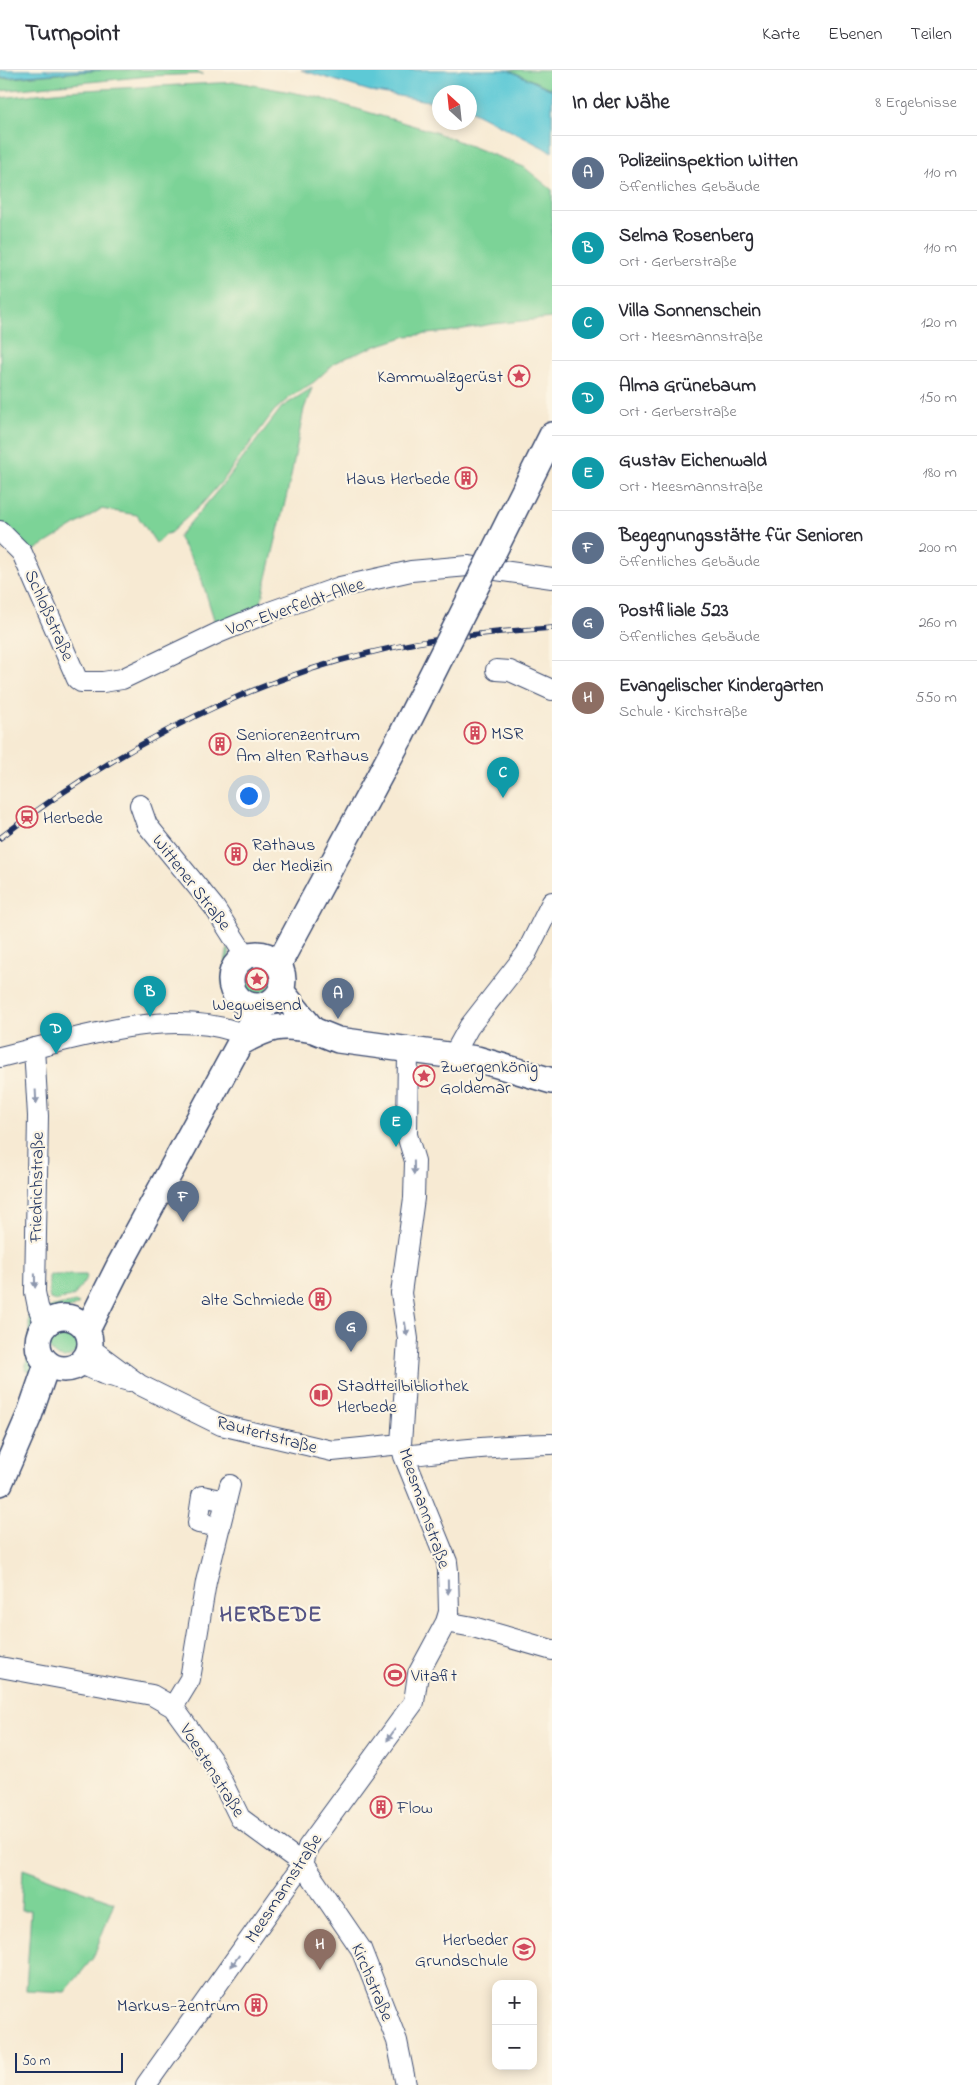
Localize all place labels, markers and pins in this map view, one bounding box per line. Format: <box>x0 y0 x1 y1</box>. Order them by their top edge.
place icon: Kammwalzgerüst <box>507 364 531 388</box>
place label: Kammwalzgerüst <box>377 365 503 392</box>
building icon: Haus Herbede <box>454 466 478 490</box>
place label: Haus Herbede <box>346 467 451 493</box>
building icon: MSR <box>463 721 487 745</box>
place label: MSR <box>491 722 523 748</box>
place label: Seniorenzentrum Am alten Rathaus <box>236 723 369 770</box>
building icon: Seniorenzentrum Am alten Rathaus <box>208 732 232 756</box>
pin: C <box>487 757 519 798</box>
station icon: Herbede <box>15 805 39 829</box>
place label: Herbede <box>43 806 104 832</box>
place label: Rathaus der Medizin <box>252 833 332 880</box>
building icon: Rathaus der Medizin <box>224 842 248 866</box>
place icon: Wegweisend <box>245 967 269 991</box>
pin: B <box>134 976 166 1017</box>
pin: A <box>322 978 354 1019</box>
place label: Wegweisend <box>212 993 302 1020</box>
pin: D <box>40 1013 72 1054</box>
place label: Zwergenkönig Goldemar <box>440 1055 538 1102</box>
place icon: Zwergenkönig Goldemar <box>412 1064 436 1088</box>
pin: E <box>380 1106 412 1147</box>
pin: F <box>167 1181 199 1222</box>
building icon: alte Schmiede <box>308 1287 332 1311</box>
place label: alte Schmiede <box>201 1288 305 1314</box>
pin: G <box>335 1311 367 1352</box>
place label: Stadtteilbibliothek Herbede <box>337 1374 469 1421</box>
library icon: Stadtteilbibliothek Herbede <box>309 1383 333 1407</box>
sports icon: Vitafit <box>383 1663 407 1687</box>
place label: Vitafit <box>410 1664 457 1690</box>
building icon: Flow <box>369 1795 393 1819</box>
place label: Flow <box>396 1796 433 1822</box>
place label: Herbeder Grundschule <box>415 1928 509 1975</box>
pin: H <box>304 1929 336 1970</box>
school or university icon: Herbeder Grundschule <box>512 1937 536 1961</box>
building icon: Markus-Zentrum <box>244 1993 268 2017</box>
place label: Markus-Zentrum <box>117 1994 240 2020</box>

